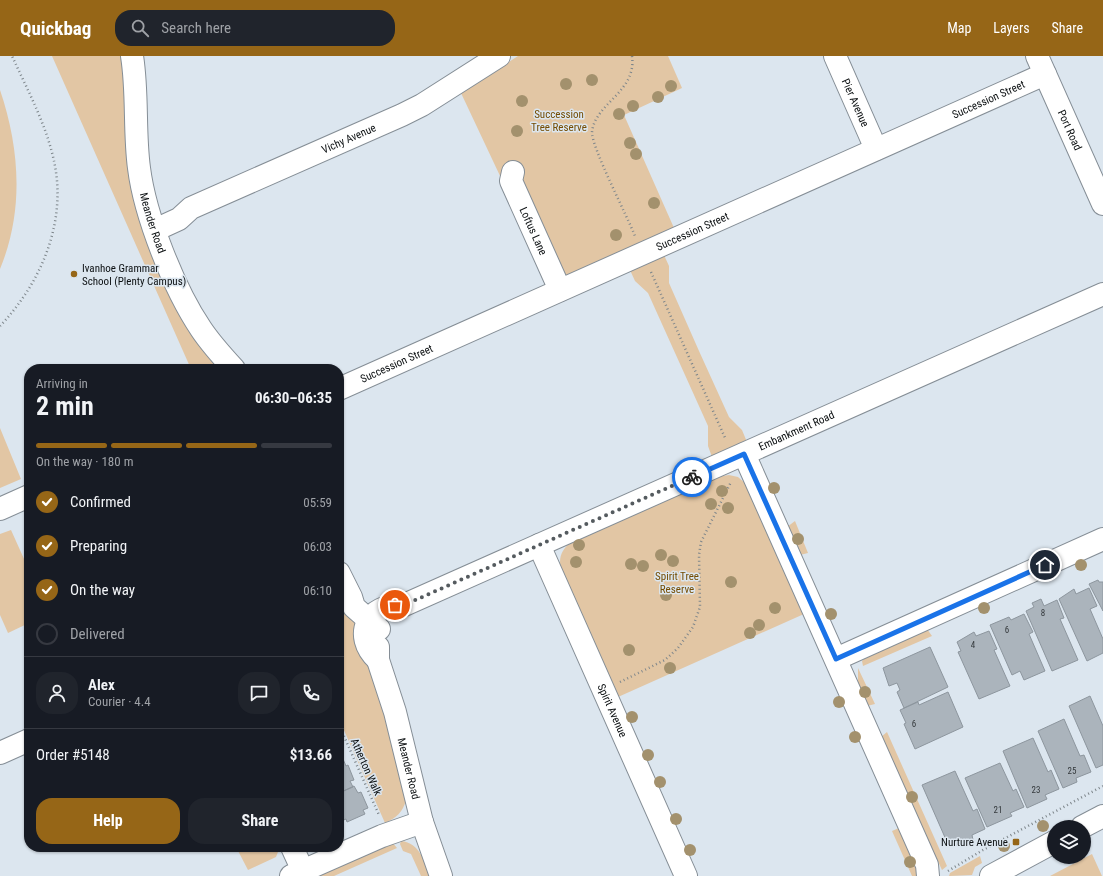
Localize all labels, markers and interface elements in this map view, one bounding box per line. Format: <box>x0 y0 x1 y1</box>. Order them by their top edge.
search box <box>115 10 395 46</box>
text: Quickbag <box>20 17 91 40</box>
icon: search <box>129 17 151 39</box>
text: Search here <box>161 19 231 37</box>
text: Map <box>947 20 971 36</box>
text: Layers <box>993 20 1030 36</box>
text: Share <box>1052 20 1083 36</box>
street label: Pier Avenue <box>839 77 872 129</box>
street label: Succession Street <box>950 77 1027 121</box>
park label: Succession Tree Reserve <box>531 108 587 134</box>
street label: Port Road <box>1055 108 1085 152</box>
street label: Vichy Avenue <box>320 121 378 156</box>
street label: Meander Road <box>137 191 169 255</box>
street label: Loftus Lane <box>517 205 550 257</box>
street label: Succession Street <box>654 209 731 253</box>
place label: Ivanhoe Grammar School (Plenty Campus) <box>82 262 186 288</box>
marker: Ivanhoe Grammar School (Plenty Campus) <box>69 269 79 279</box>
street label: Succession Street <box>358 341 435 385</box>
text: Arriving in <box>36 376 88 391</box>
text: 06:30–06:35 <box>255 389 332 407</box>
text: 2 min <box>36 391 94 421</box>
street label: Embankment Road <box>756 408 836 453</box>
text: On the way · 180 m <box>36 454 133 469</box>
courier <box>672 457 712 497</box>
icon: bike <box>681 466 703 488</box>
icon: check <box>36 491 58 513</box>
text: Confirmed <box>70 493 131 511</box>
text: 05:59 <box>303 495 332 510</box>
icon: check <box>36 535 58 557</box>
text: Preparing <box>70 537 127 555</box>
text: 06:03 <box>303 539 332 554</box>
pin <box>1028 548 1062 582</box>
icon: home <box>1034 554 1056 576</box>
park label: Spirit Tree Reserve <box>655 570 699 596</box>
icon: check <box>36 579 58 601</box>
text: On the way <box>70 581 135 599</box>
text: 06:10 <box>303 583 332 598</box>
pin <box>378 588 412 622</box>
icon: bag <box>384 594 406 616</box>
house number: 8 <box>1041 608 1045 618</box>
text: Delivered <box>70 625 125 643</box>
house number: 6 <box>1005 625 1009 635</box>
house number: 4 <box>971 640 976 650</box>
button: person <box>36 672 78 714</box>
button: chat <box>238 672 280 714</box>
button: phone <box>290 672 332 714</box>
text: Alex <box>88 676 115 694</box>
street label: Spirit Avenue <box>595 682 630 739</box>
text: Courier · 4.4 <box>88 694 151 709</box>
house number: 6 <box>912 719 916 729</box>
street label: Atherton Walk <box>348 736 384 798</box>
street label: Meander Road <box>395 737 423 801</box>
text: Order #5148 <box>36 746 110 764</box>
text: $13.66 <box>290 746 332 764</box>
house number: 25 <box>1068 766 1077 776</box>
house number: 23 <box>1032 785 1040 795</box>
button: Help <box>36 798 180 844</box>
button: Share <box>188 798 332 844</box>
house number: 21 <box>994 805 1002 815</box>
map controls <box>1047 820 1091 864</box>
button: layers <box>1047 820 1091 864</box>
place label: Nurture Avenue <box>941 836 1008 849</box>
marker: Nurture Avenue <box>1011 837 1021 847</box>

